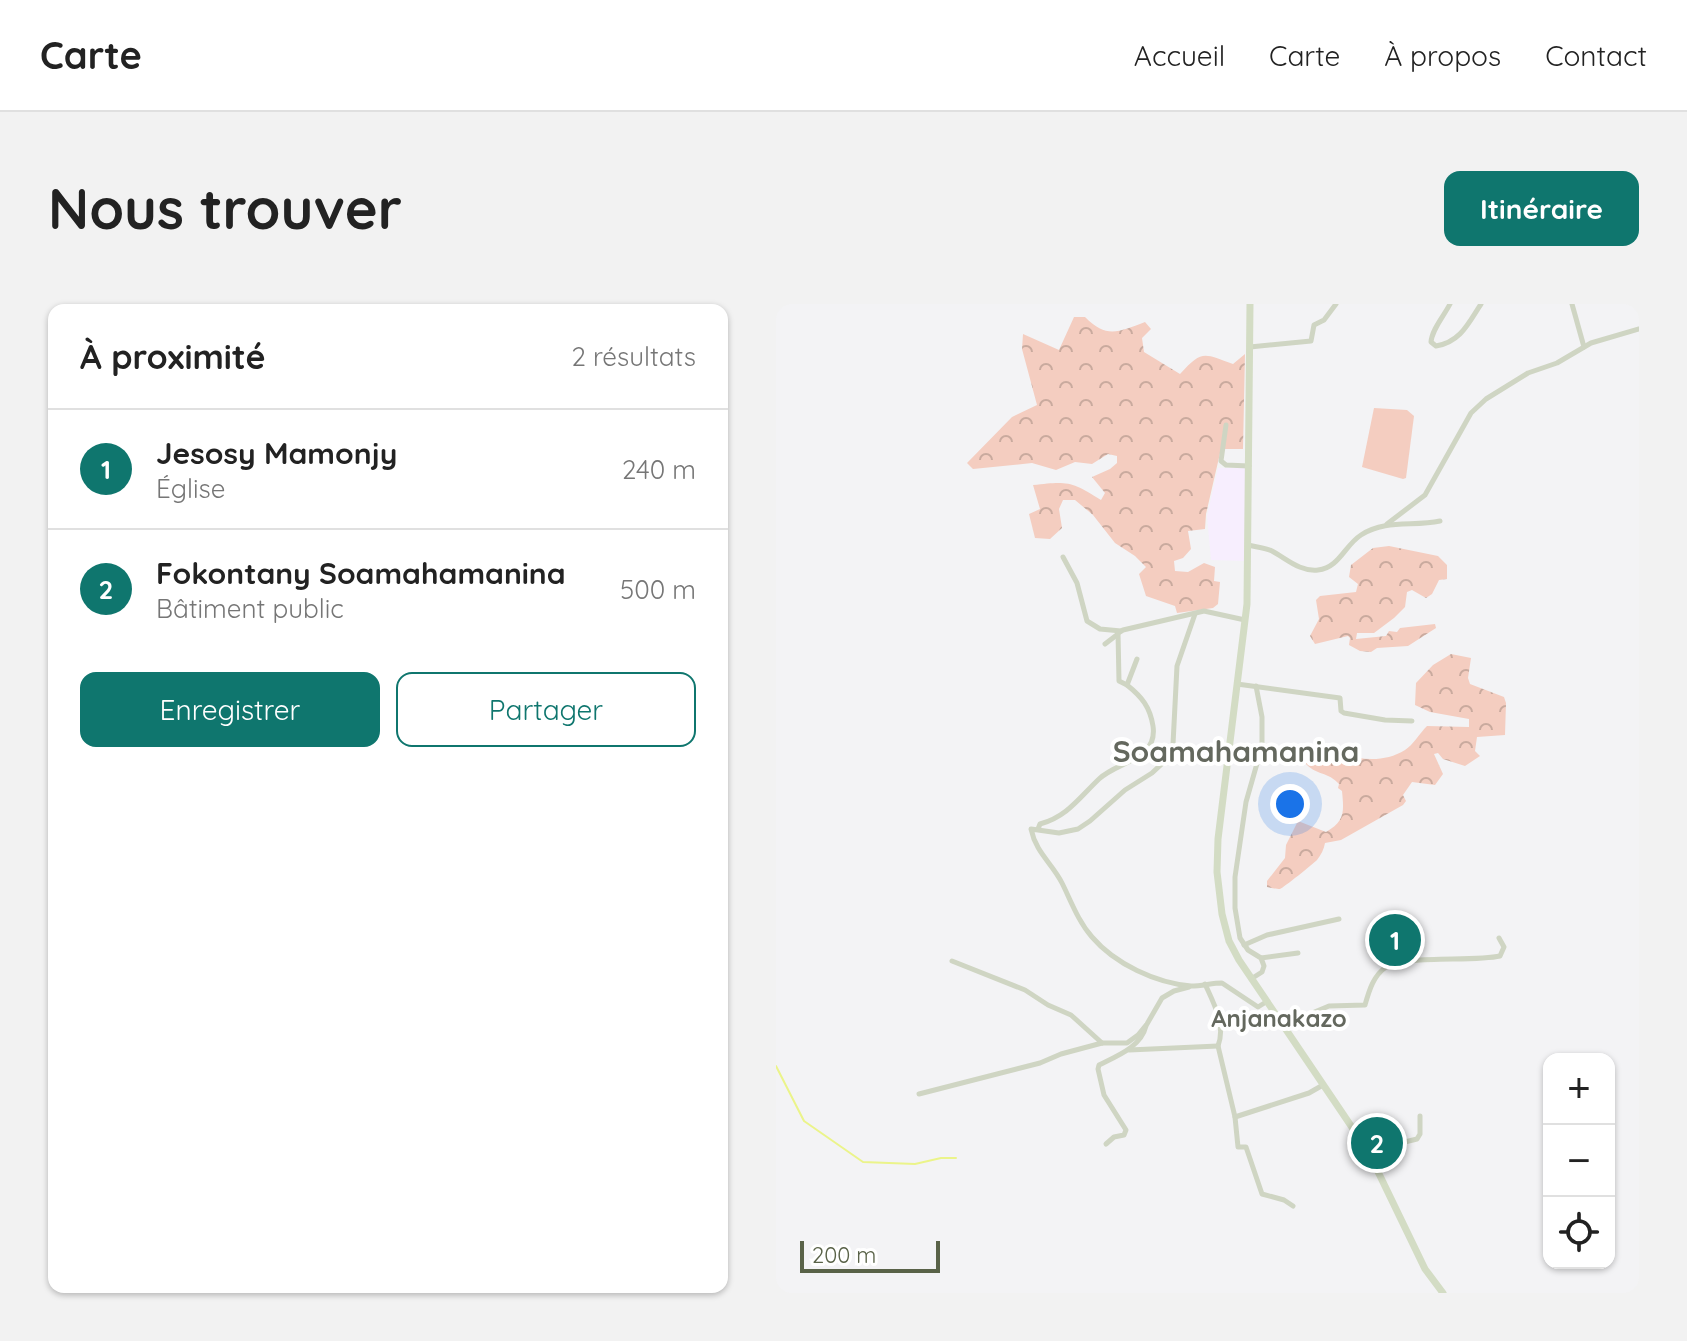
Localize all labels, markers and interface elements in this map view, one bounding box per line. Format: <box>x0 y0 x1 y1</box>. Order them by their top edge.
text: Carte <box>40 31 142 79</box>
text: Accueil <box>1134 38 1225 73</box>
text: Carte <box>1269 38 1340 73</box>
text: À propos <box>1384 38 1501 73</box>
text: Contact <box>1545 38 1647 73</box>
button: Itinéraire <box>1444 171 1639 246</box>
text: Nous trouver <box>48 173 402 243</box>
text: À proximité <box>80 335 266 378</box>
text: 2 résultats <box>571 340 696 373</box>
text: Jesosy Mamonjy <box>156 434 397 472</box>
text: 1 <box>101 453 111 486</box>
text: 240 m <box>622 453 696 486</box>
text: Église <box>156 472 225 505</box>
text: Fokontany Soamahamanina <box>156 554 566 592</box>
text: 2 <box>99 573 113 606</box>
text: 500 m <box>620 573 696 606</box>
text: Bâtiment public <box>156 592 344 625</box>
button: Enregistrer <box>80 672 380 747</box>
button: Partager <box>396 672 696 747</box>
district label: Soamahamanina <box>1113 732 1359 770</box>
your location <box>1270 784 1310 824</box>
pin: 1 <box>1369 910 1421 970</box>
district label: Anjanakazo <box>1211 1003 1347 1033</box>
map controls <box>1543 1053 1615 1269</box>
button: + <box>1543 1053 1615 1125</box>
pin: 2 <box>1351 1113 1403 1173</box>
button: − <box>1543 1125 1615 1197</box>
button: locate <box>1543 1197 1615 1269</box>
scale bar <box>800 1237 940 1273</box>
text: 200 m <box>812 1241 876 1269</box>

